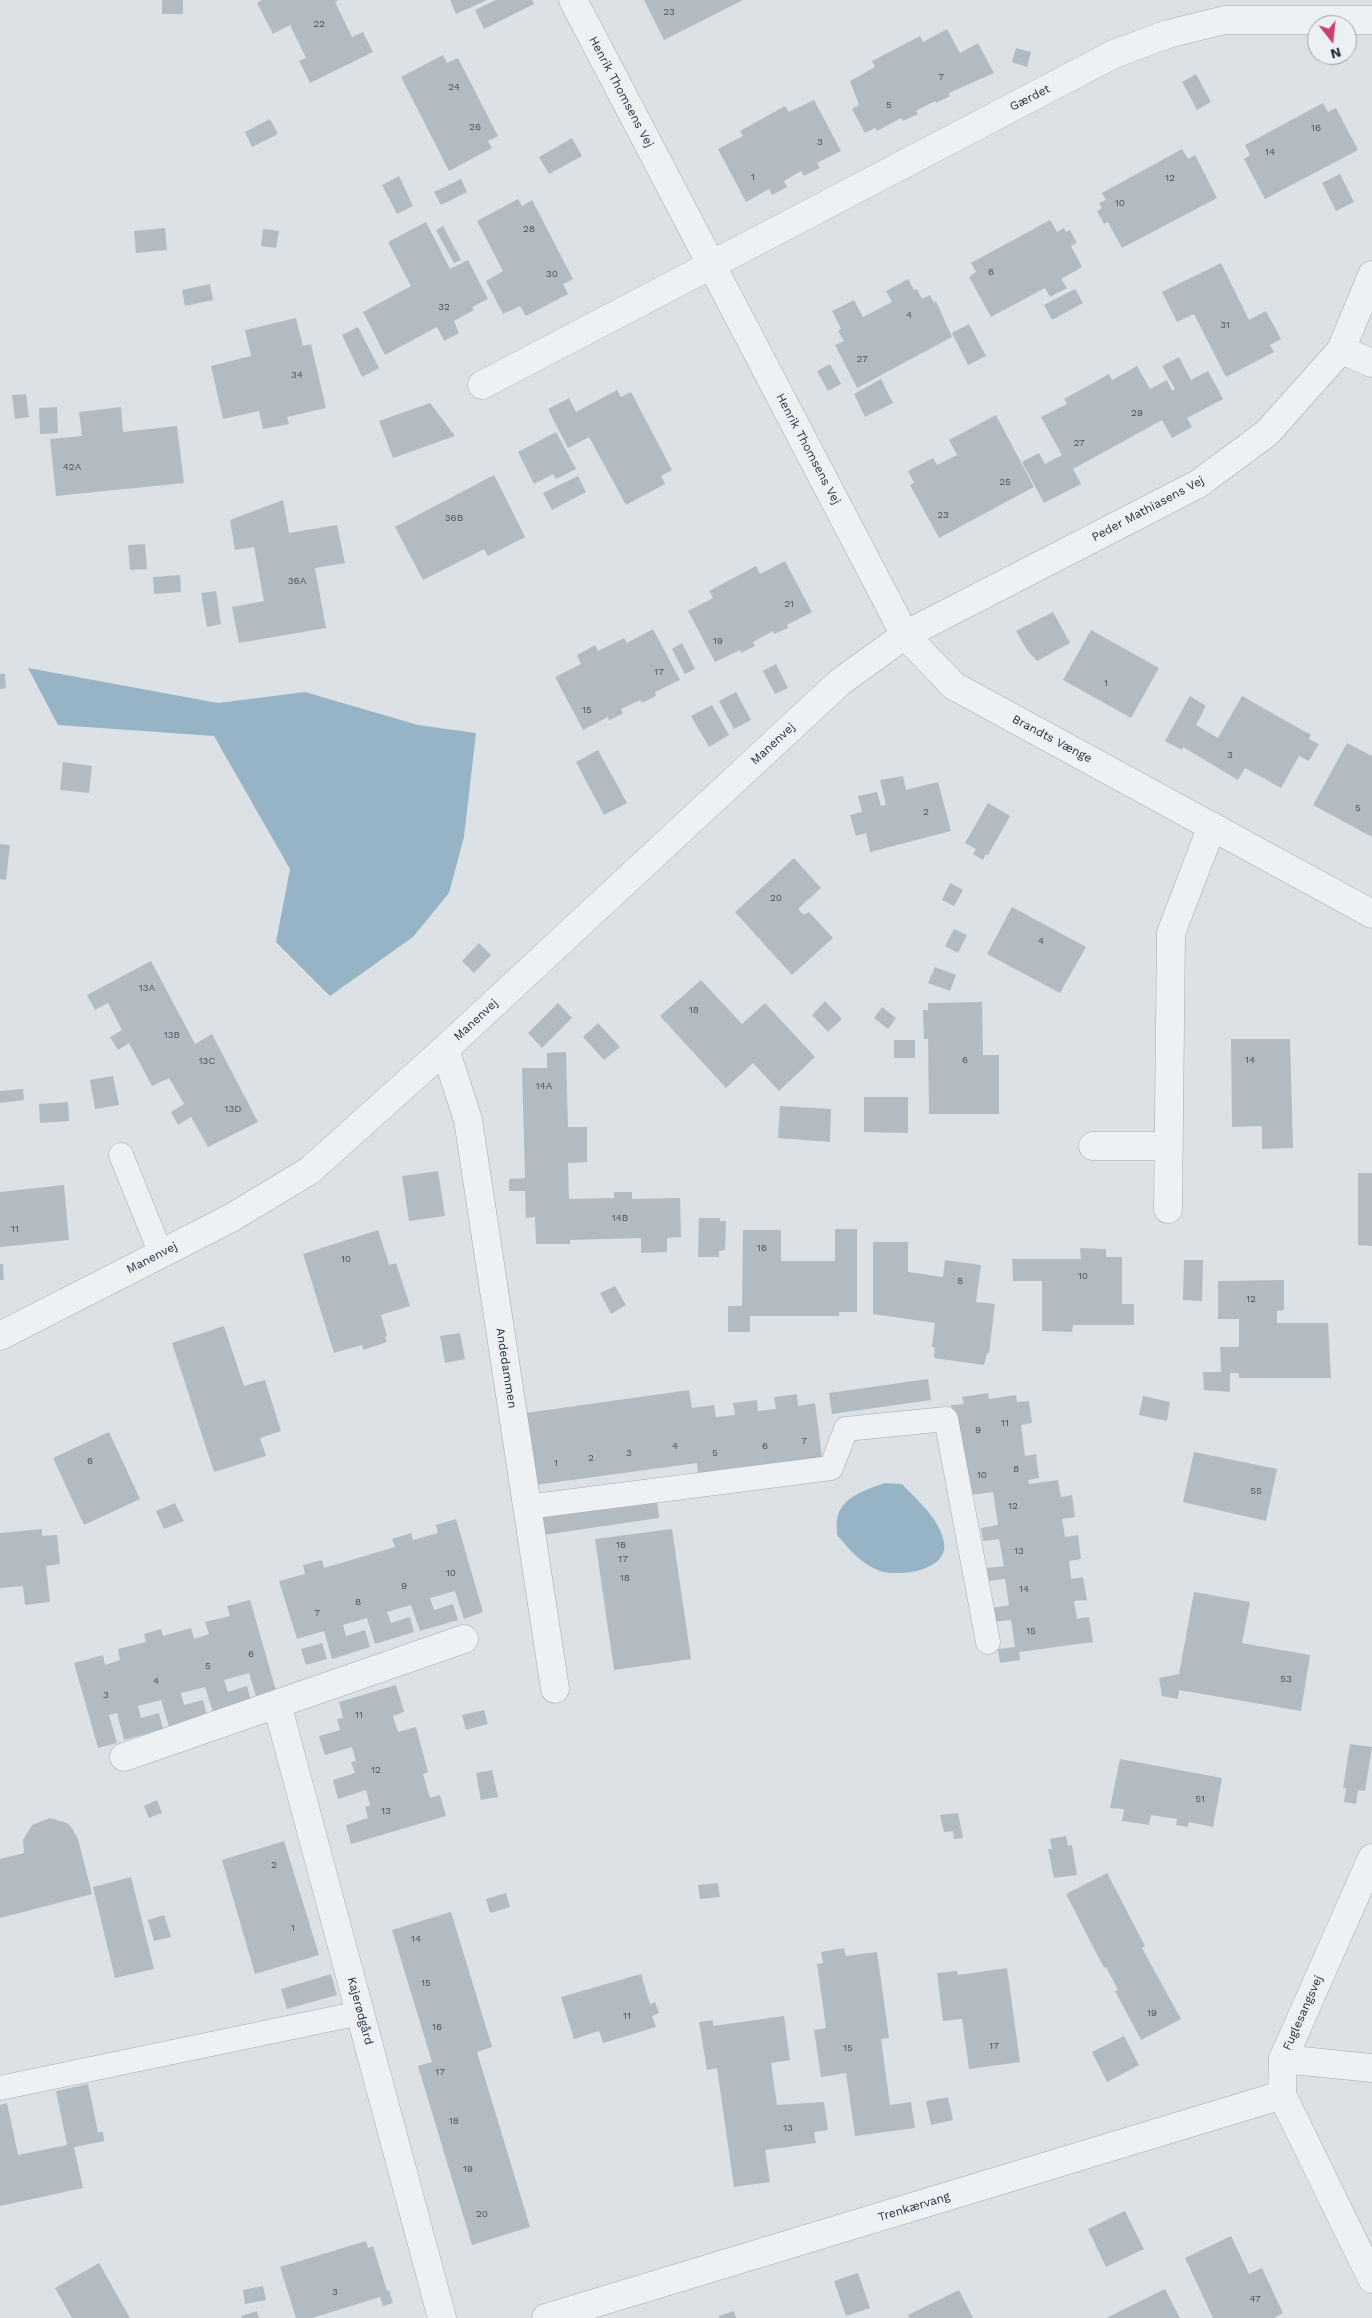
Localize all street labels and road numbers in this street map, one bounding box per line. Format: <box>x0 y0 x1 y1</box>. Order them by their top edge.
street label: Henrik Thomsens Vej <box>586 34 656 150</box>
street label: Gærdet <box>1007 82 1053 114</box>
street label: Henrik Thomsens Vej <box>773 391 843 507</box>
street label: Peder Mathiasens Vej <box>1089 473 1207 545</box>
street label: Brandts Vænge <box>1010 712 1094 766</box>
street label: Manenvej <box>748 720 798 768</box>
street label: Manenvej <box>451 996 501 1044</box>
street label: Manenvej <box>124 1239 180 1277</box>
street label: Andedammen <box>493 1327 519 1409</box>
street label: Fuglesangsvej <box>1280 1973 1326 2053</box>
street label: Kajerødgård <box>344 1976 376 2046</box>
street label: Trenkærvang <box>876 2189 952 2225</box>

